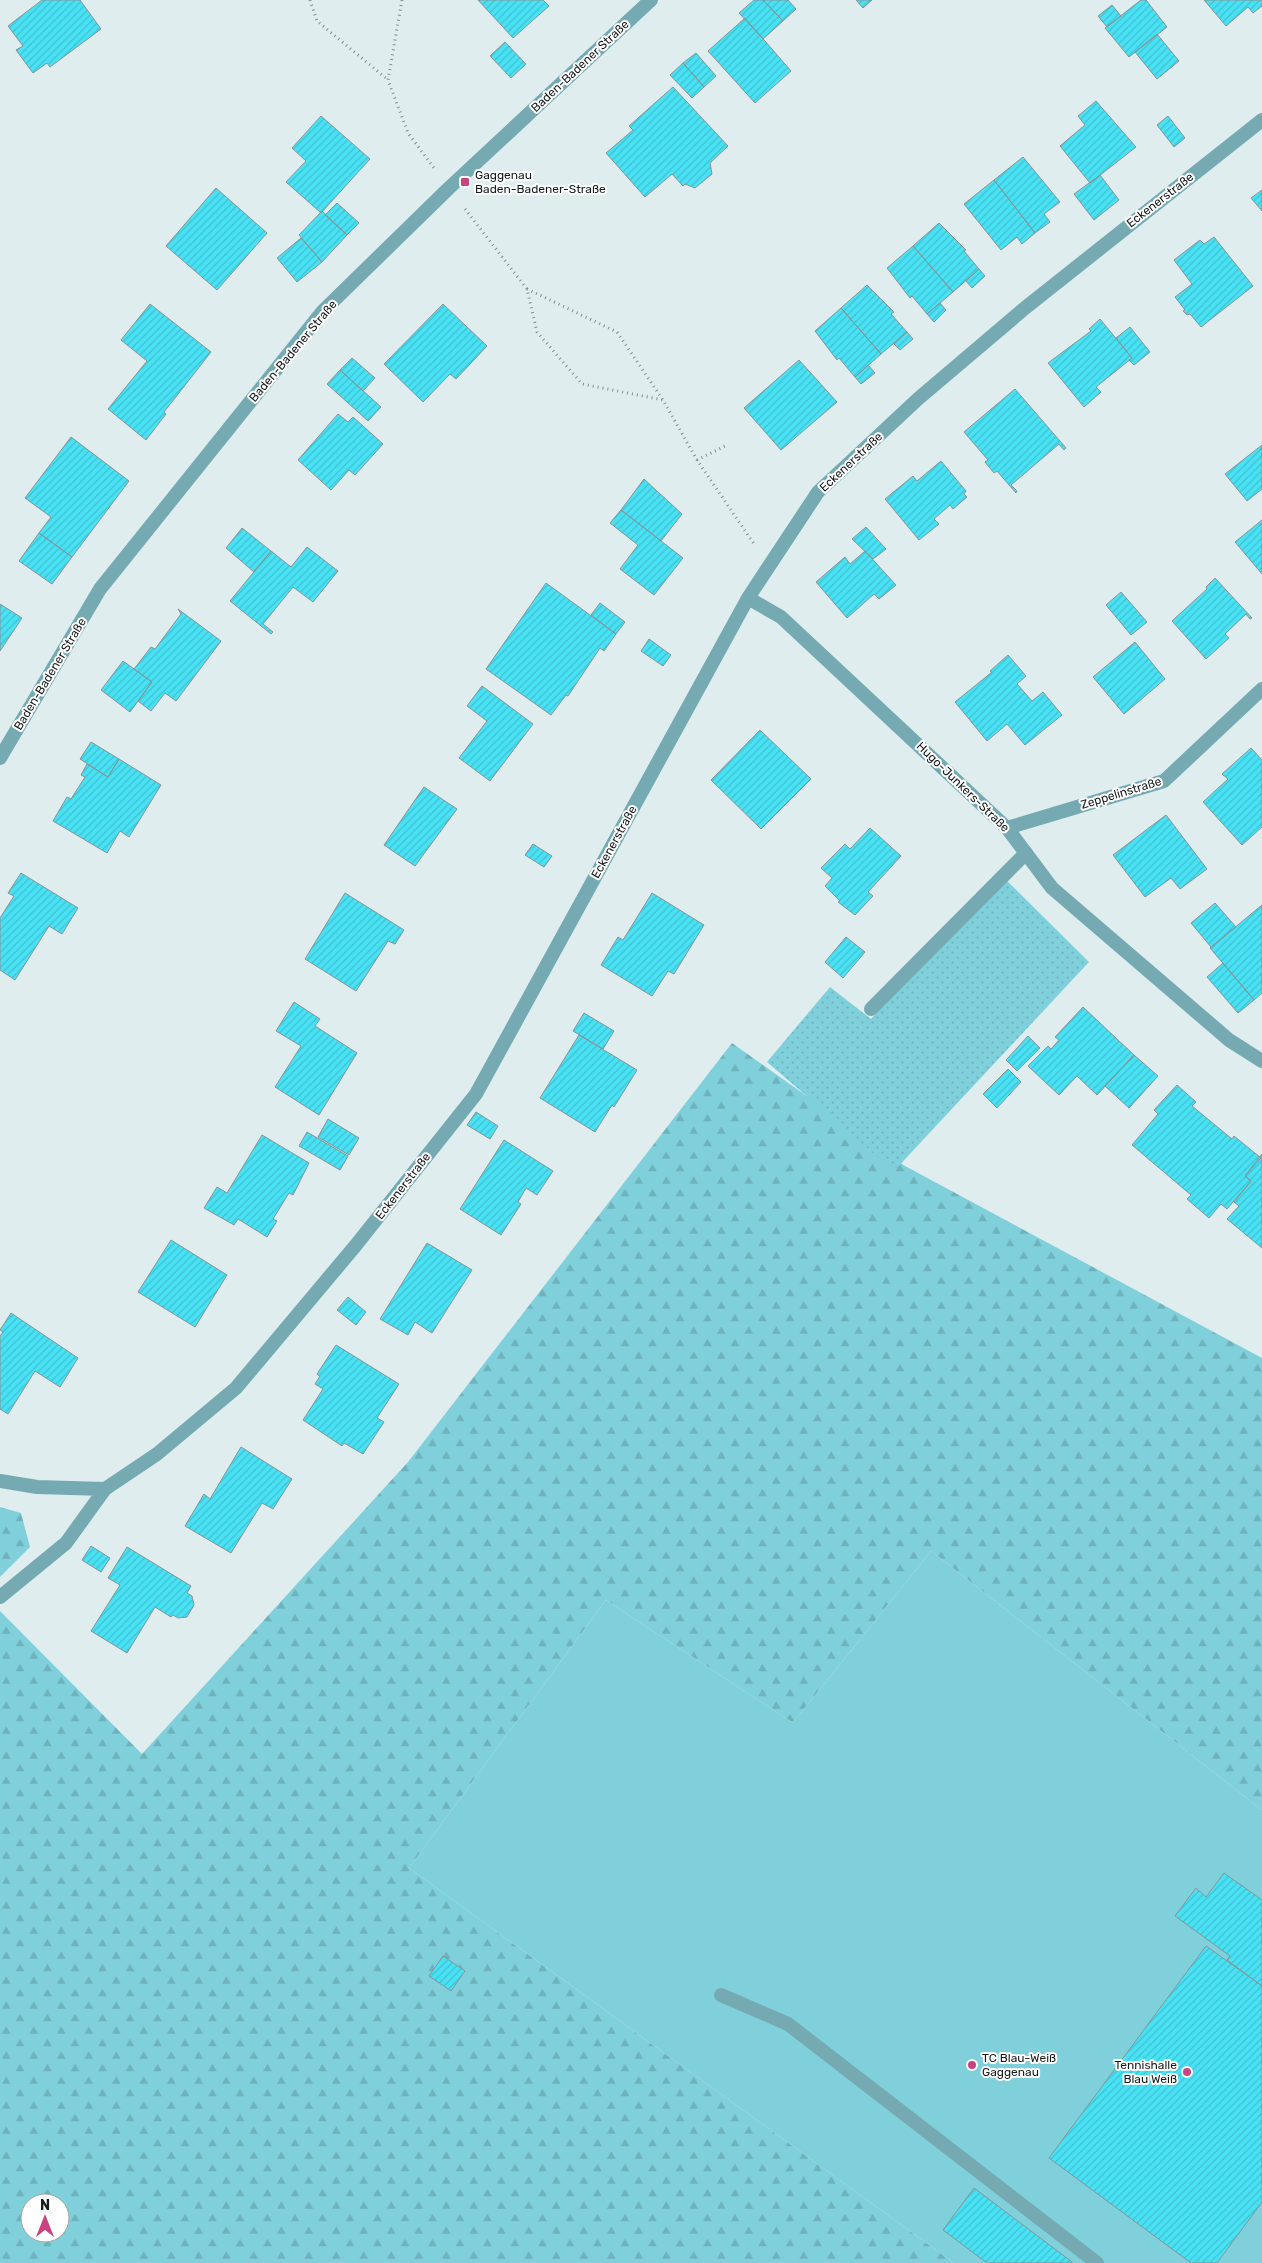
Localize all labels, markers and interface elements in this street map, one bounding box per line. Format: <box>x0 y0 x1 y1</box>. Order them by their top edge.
street label: Baden-Badener Straße <box>528 17 632 115</box>
place label: Gaggenau Baden-Badener-Straße <box>475 168 606 196</box>
street label: Eckenerstraße <box>1124 169 1196 230</box>
marker: Gaggenau Baden-Badener-Straße <box>459 176 471 188</box>
street label: Baden-Badener Straße <box>246 297 340 405</box>
street label: Eckenerstraße <box>817 429 885 495</box>
street label: Baden-Badener Straße <box>11 615 89 733</box>
street label: Hugo-Junkers-Straße <box>914 739 1012 835</box>
street label: Zeppelinstraße <box>1079 774 1163 812</box>
street label: Eckenerstraße <box>588 803 640 881</box>
street label: Eckenerstraße <box>373 1150 434 1222</box>
place label: TC Blau-Weiß Gaggenau <box>982 2051 1056 2079</box>
place label: Tennishalle Blau Weiß <box>1114 2058 1177 2086</box>
marker: TC Blau-Weiß Gaggenau <box>966 2059 978 2071</box>
marker: Tennishalle Blau Weiß <box>1181 2066 1193 2078</box>
north arrow <box>20 2193 70 2243</box>
text: N <box>40 2197 50 2214</box>

